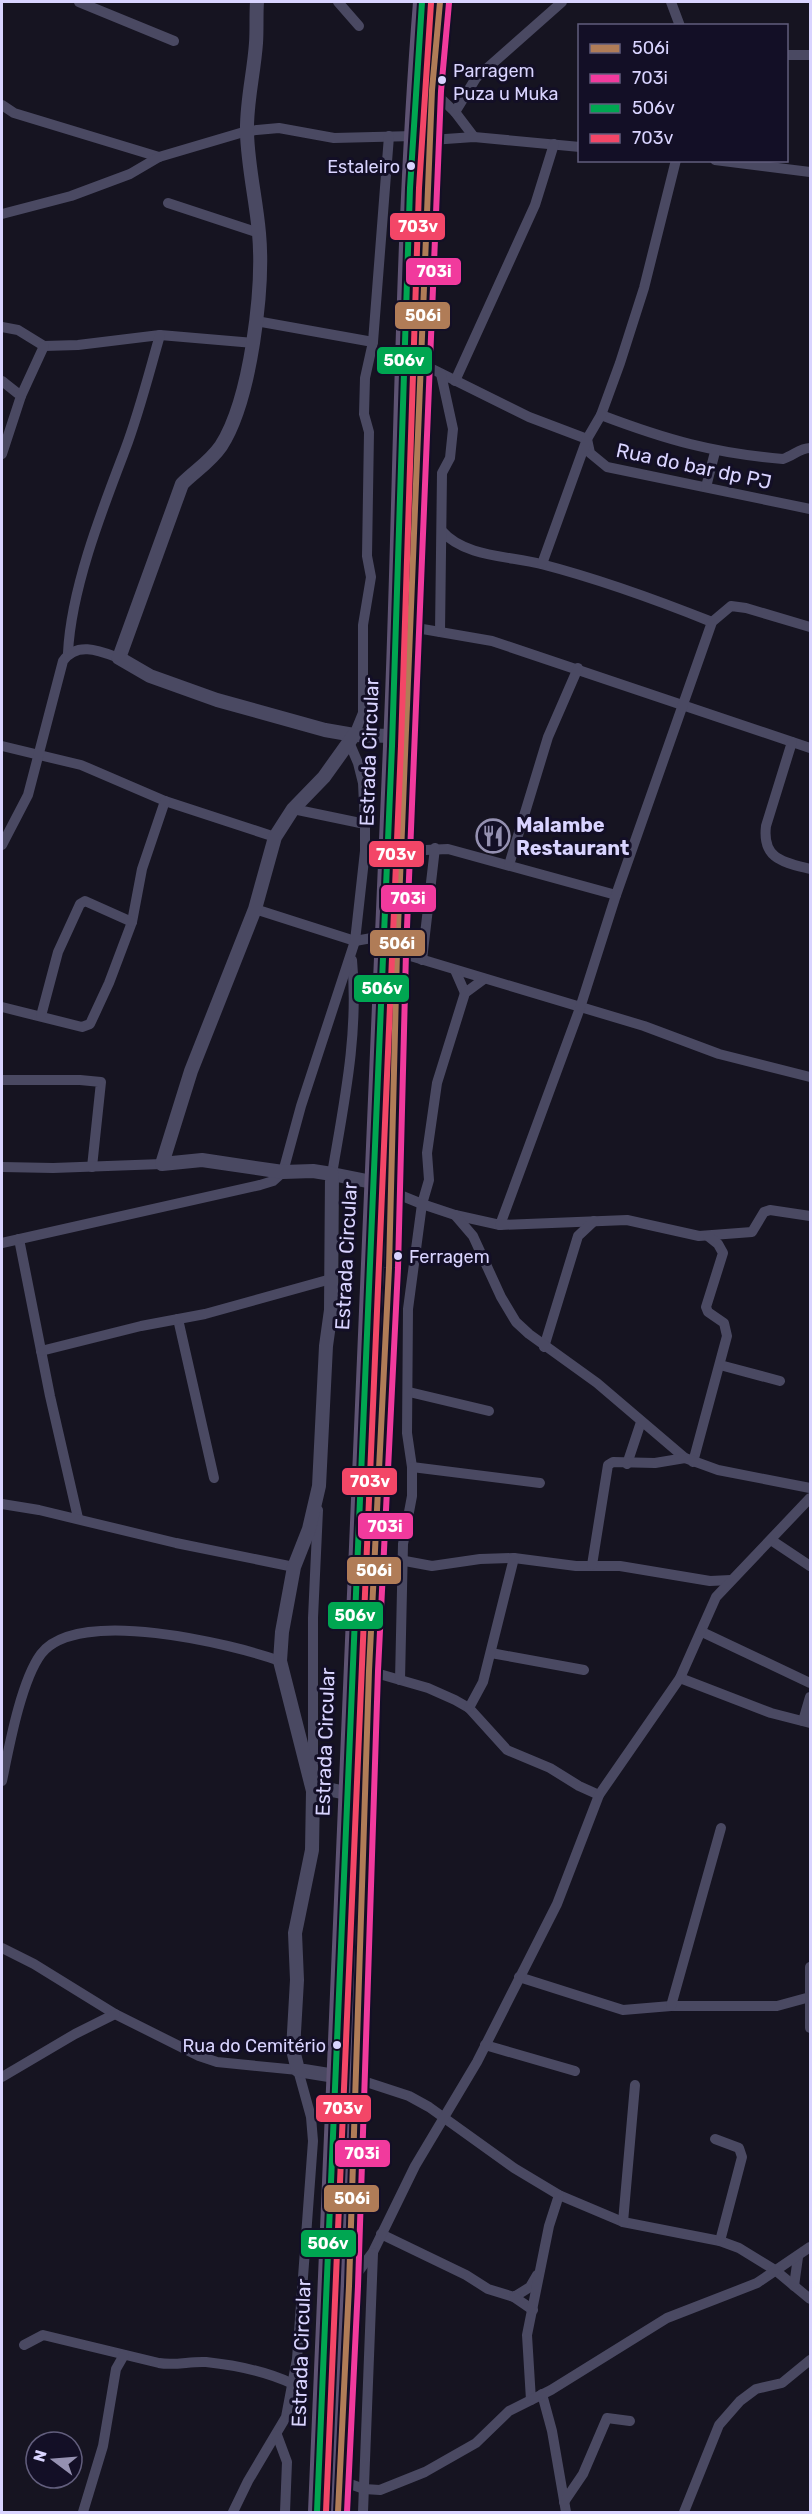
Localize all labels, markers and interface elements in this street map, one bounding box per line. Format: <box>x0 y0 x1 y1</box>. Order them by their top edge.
legend <box>578 24 788 162</box>
text: 506i <box>632 37 669 59</box>
place label: Parragem Puza u Muka <box>453 60 558 105</box>
text: 703i <box>632 67 668 89</box>
marker: Parragem Puza u Muka <box>436 74 448 86</box>
text: 506v <box>632 97 675 119</box>
text: 703v <box>632 127 673 149</box>
place label: Estaleiro <box>327 156 400 178</box>
marker: Estaleiro <box>405 160 417 172</box>
line badge: 703v <box>389 212 446 241</box>
text: 703v <box>398 217 439 236</box>
line badge: 703i <box>405 257 462 286</box>
text: 703i <box>416 262 452 281</box>
line badge: 506i <box>394 301 451 330</box>
text: 506i <box>405 306 441 325</box>
line badge: 506v <box>376 346 433 375</box>
text: 506v <box>383 351 425 370</box>
street label: Rua do bar dp PJ <box>614 438 774 494</box>
street label: Estrada Circular <box>354 677 384 827</box>
place label: Malambe Restaurant <box>516 813 629 860</box>
restaurant icon: Malambe Restaurant <box>475 818 511 854</box>
line badge: 703v <box>368 840 425 868</box>
text: 703v <box>376 845 417 864</box>
line badge: 703i <box>380 884 437 913</box>
text: 703i <box>390 889 426 908</box>
line badge: 506i <box>369 929 426 957</box>
text: 506i <box>379 934 415 953</box>
line badge: 506v <box>353 974 410 1003</box>
text: 506v <box>361 979 403 998</box>
street label: Estrada Circular <box>330 1181 362 1331</box>
place label: Ferragem <box>409 1246 490 1268</box>
marker: Ferragem <box>392 1250 404 1262</box>
line badge: 703v <box>341 1467 398 1496</box>
text: 703v <box>350 1472 391 1491</box>
line badge: 703i <box>357 1512 414 1540</box>
text: 703i <box>367 1517 403 1536</box>
line badge: 506i <box>346 1556 402 1585</box>
text: 506i <box>356 1561 392 1580</box>
line badge: 506v <box>327 1601 384 1630</box>
text: 506v <box>334 1606 376 1625</box>
street label: Estrada Circular <box>310 1667 340 1817</box>
place label: Rua do Cemitério <box>183 2035 326 2057</box>
marker: Rua do Cemitério <box>331 2039 343 2051</box>
line badge: 703v <box>315 2094 372 2123</box>
text: 703v <box>323 2099 364 2118</box>
line badge: 703i <box>334 2139 391 2168</box>
text: 703i <box>344 2144 380 2163</box>
line badge: 506i <box>323 2184 380 2213</box>
text: 506i <box>334 2189 370 2208</box>
line badge: 506v <box>300 2229 357 2258</box>
text: 506v <box>307 2234 349 2253</box>
street label: Estrada Circular <box>286 2278 316 2428</box>
north arrow <box>24 2430 84 2490</box>
text: N <box>29 2448 51 2464</box>

